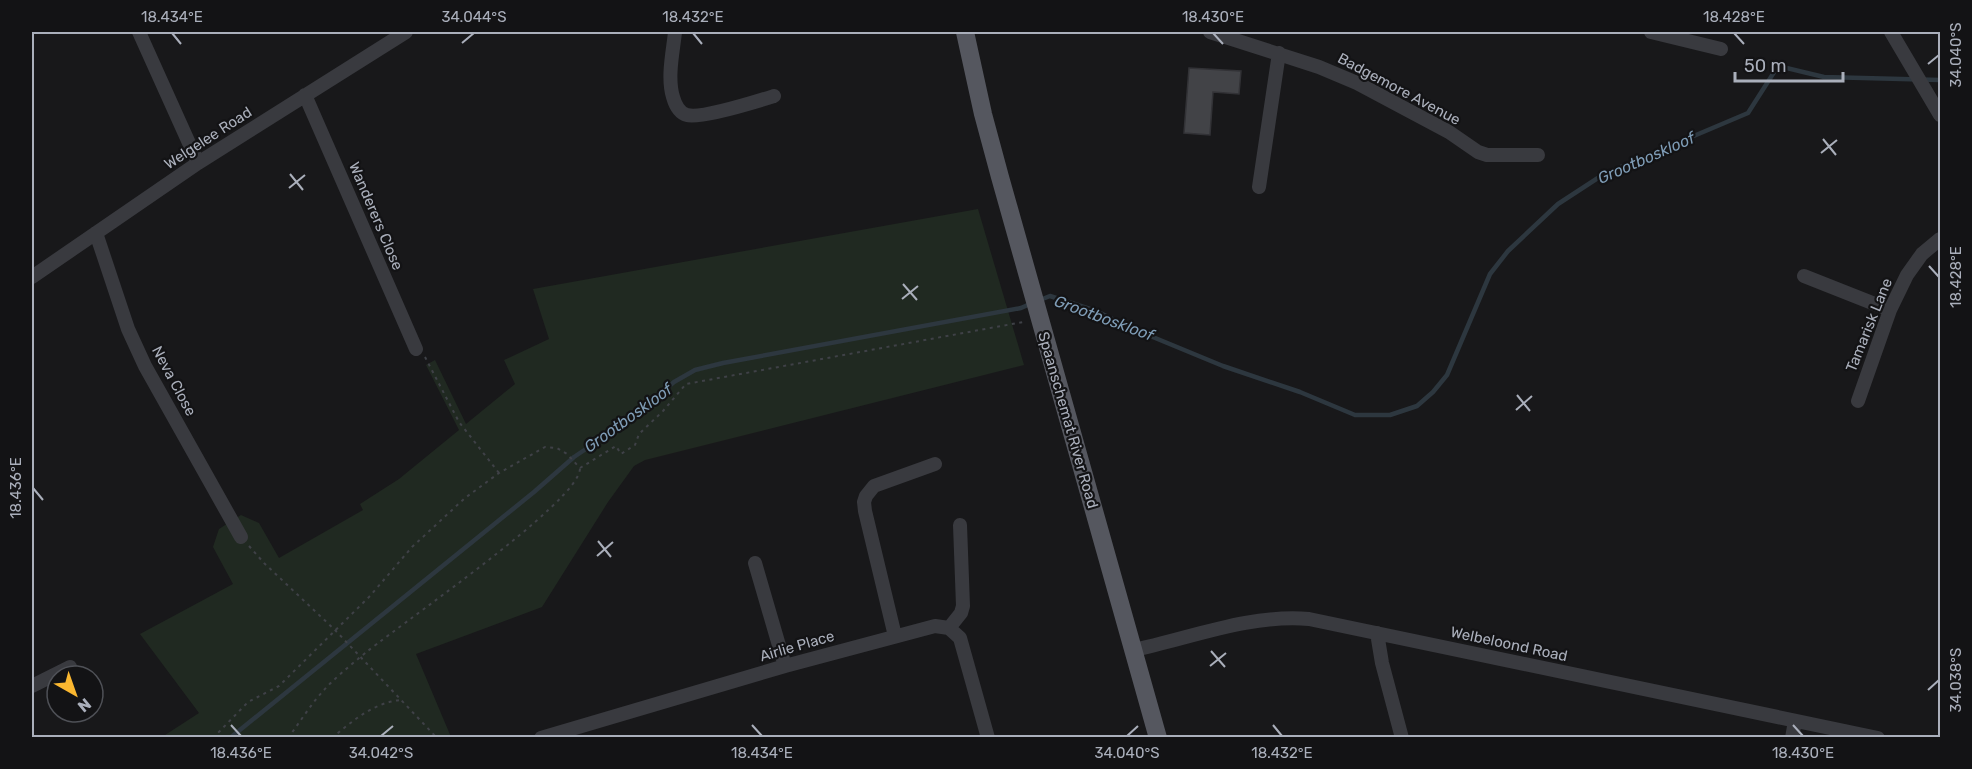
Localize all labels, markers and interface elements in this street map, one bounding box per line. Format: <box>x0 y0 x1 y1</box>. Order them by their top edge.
text: 18.434°E <box>141 8 203 26</box>
text: 34.044°S <box>442 8 506 26</box>
text: 18.432°E <box>662 8 724 26</box>
text: 18.430°E <box>1182 8 1244 26</box>
text: 18.428°E <box>1703 8 1765 26</box>
text: 34.040°S <box>1947 22 1965 88</box>
scale bar <box>1735 45 1843 83</box>
street label: Badgemore Avenue <box>1335 49 1463 129</box>
text: 50 m <box>1744 55 1787 77</box>
street label: Welgelee Road <box>161 103 255 173</box>
water label: Grootboskloof <box>1594 127 1699 188</box>
street label: Wanderers Close <box>345 159 407 273</box>
text: 18.428°E <box>1947 246 1965 308</box>
street label: Tamarisk Lane <box>1842 275 1896 375</box>
water label: Grootboskloof <box>1052 291 1158 345</box>
street label: Spaanschemat River Road <box>1034 330 1102 510</box>
street label: Neva Close <box>148 343 200 419</box>
water label: Grootboskloof <box>580 378 677 456</box>
text: 18.436°E <box>7 457 25 519</box>
street label: Welbeloond Road <box>1449 623 1569 665</box>
street label: Airlie Place <box>758 627 836 665</box>
text: 34.038°S <box>1947 648 1965 712</box>
north arrow <box>45 664 105 724</box>
text: N <box>74 694 95 716</box>
text: 18.436°E <box>210 744 272 762</box>
text: 34.042°S <box>349 744 413 762</box>
text: 18.434°E <box>731 744 793 762</box>
text: 34.040°S <box>1094 744 1160 762</box>
text: 18.432°E <box>1251 744 1313 762</box>
text: 18.430°E <box>1772 744 1834 762</box>

